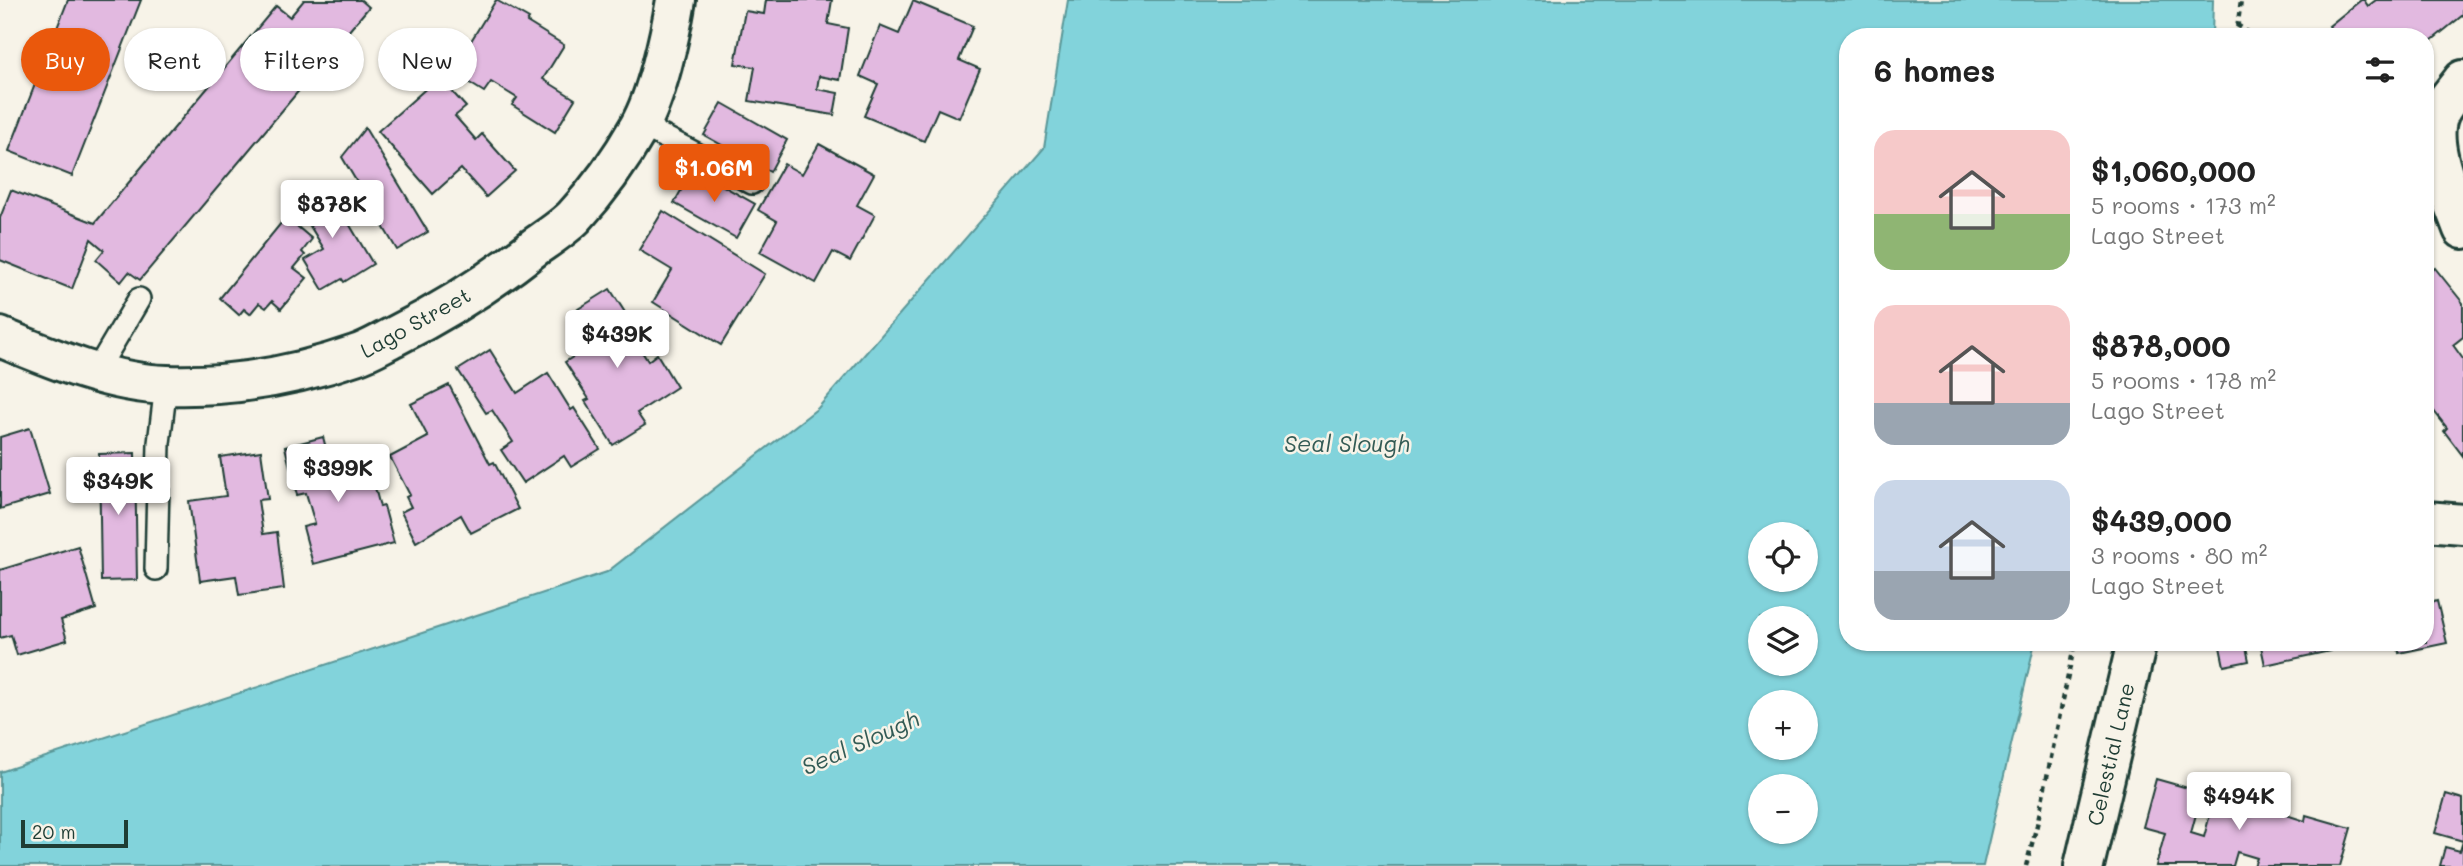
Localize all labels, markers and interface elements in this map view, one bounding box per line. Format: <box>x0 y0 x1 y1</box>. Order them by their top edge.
chip: Buy <box>21 28 110 91</box>
chip: Rent <box>124 28 226 91</box>
chip: Filters <box>240 28 364 91</box>
chip: New <box>378 28 477 91</box>
text: 6 homes <box>1874 50 1995 90</box>
icon: filters <box>2361 51 2399 89</box>
pin: $1.06M <box>657 144 771 204</box>
text: $1,060,000 <box>2091 150 2256 190</box>
text: $1.06M <box>675 152 753 182</box>
icon: home <box>1930 158 2014 242</box>
pin: $878K <box>283 180 381 240</box>
text: $878K <box>297 188 367 218</box>
text: 5 rooms · 173 m² <box>2091 190 2276 220</box>
text: Lago Street <box>2091 220 2225 250</box>
street label: Lago Street <box>355 281 475 363</box>
pin: $439K <box>568 310 666 370</box>
text: $439K <box>581 318 653 348</box>
text: $878,000 <box>2091 325 2231 365</box>
icon: home <box>1930 333 2014 417</box>
text: 5 rooms · 178 m² <box>2091 365 2276 395</box>
text: Lago Street <box>2091 395 2225 425</box>
water label: Seal Slough <box>1284 428 1410 458</box>
pin: $399K <box>289 444 387 504</box>
text: $399K <box>303 452 373 482</box>
pin: $349K <box>69 458 167 517</box>
text: $349K <box>82 465 154 495</box>
text: $439,000 <box>2091 500 2232 540</box>
icon: home <box>1930 508 2014 592</box>
map controls <box>1748 522 1818 844</box>
button: locate <box>1748 522 1818 592</box>
text: 3 rooms · 80 m² <box>2091 540 2267 570</box>
text: Lago Street <box>2091 570 2225 600</box>
button: layers <box>1748 606 1818 676</box>
street label: Celestial Lane <box>2080 680 2140 828</box>
button: + <box>1748 690 1818 760</box>
water label: Seal Slough <box>796 703 924 781</box>
pin: $494K <box>2190 772 2288 832</box>
button: − <box>1748 774 1818 844</box>
text: $494K <box>2203 780 2275 810</box>
scale bar <box>21 817 128 849</box>
text: 20 m <box>32 819 76 844</box>

